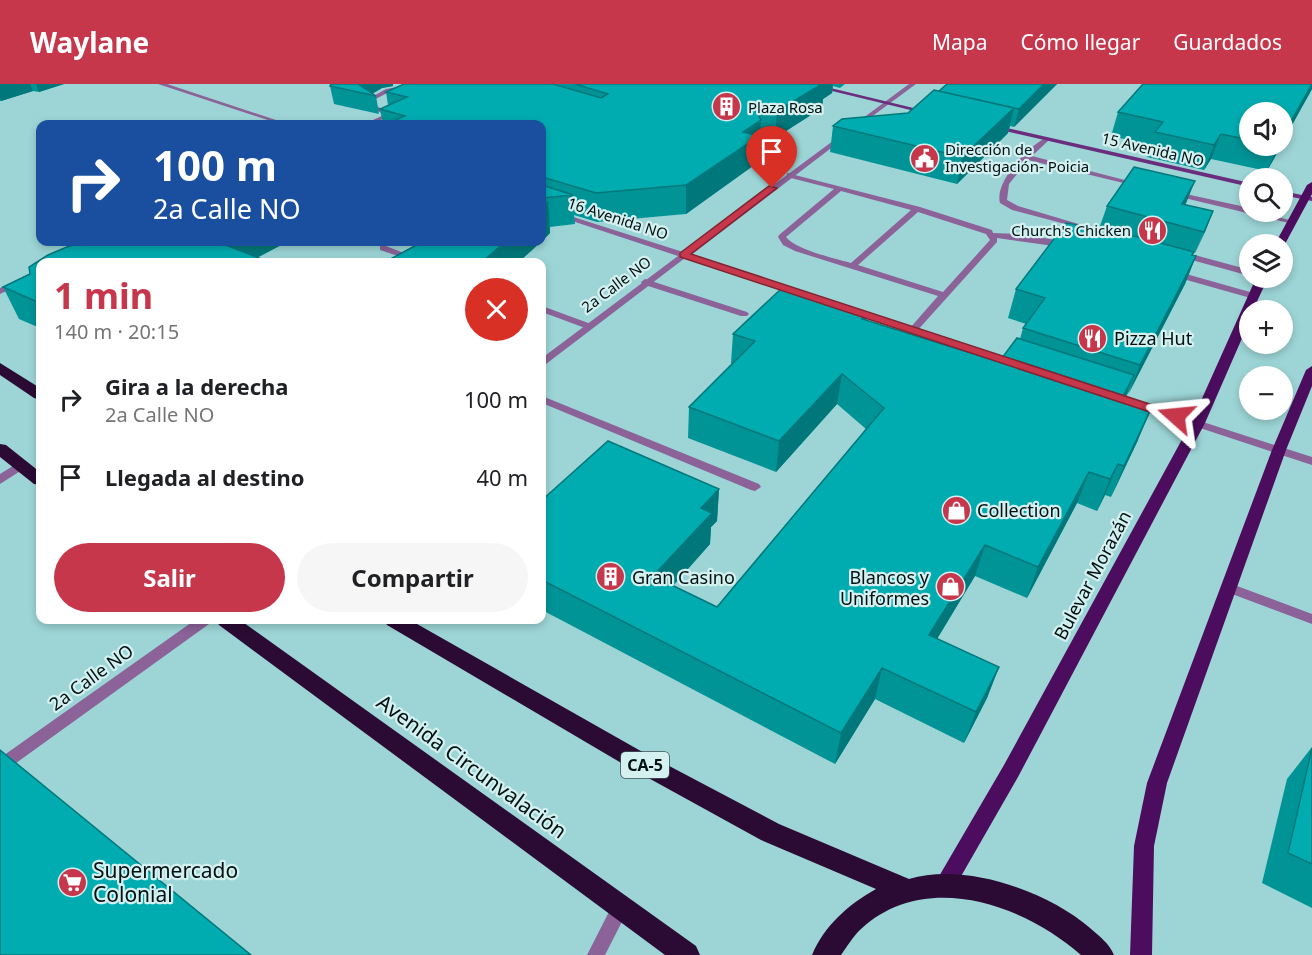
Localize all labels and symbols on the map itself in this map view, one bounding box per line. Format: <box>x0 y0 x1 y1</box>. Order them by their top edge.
building icon: Plaza Rosa <box>711 91 743 123</box>
place label: Plaza Rosa <box>748 97 823 117</box>
pin <box>746 126 797 188</box>
street label: 15 Avenida NO <box>1100 127 1206 171</box>
place label: Dirección de Investigación- Poicia <box>945 139 1089 176</box>
public building icon: Dirección de Investigación- Poicia <box>908 142 940 174</box>
street label: 16 Avenida NO <box>565 192 671 244</box>
restaurant icon: Church's Chicken <box>1136 214 1168 246</box>
place label: Church's Chicken <box>1011 220 1131 240</box>
street label: 2a Calle NO <box>577 251 655 317</box>
restaurant icon: Pizza Hut <box>1077 322 1109 354</box>
place label: Pizza Hut <box>1114 326 1193 350</box>
position arrow <box>1144 384 1208 448</box>
shop icon: Collection <box>940 494 972 526</box>
place label: Collection <box>977 498 1061 522</box>
street label: Bulevar Morazán <box>1048 506 1136 644</box>
building icon: Gran Casino <box>595 561 627 593</box>
place label: Gran Casino <box>632 565 735 589</box>
place label: Blancos y Uniformes <box>840 565 930 610</box>
shop icon: Blancos y Uniformes <box>934 571 966 603</box>
street label: 2a Calle NO <box>44 638 138 716</box>
street label: Avenida Circunvalación <box>371 688 573 844</box>
road number: CA-5 <box>621 752 669 778</box>
place label: Supermercado Colonial <box>93 856 238 908</box>
supermarket icon: Supermercado Colonial <box>56 866 88 898</box>

